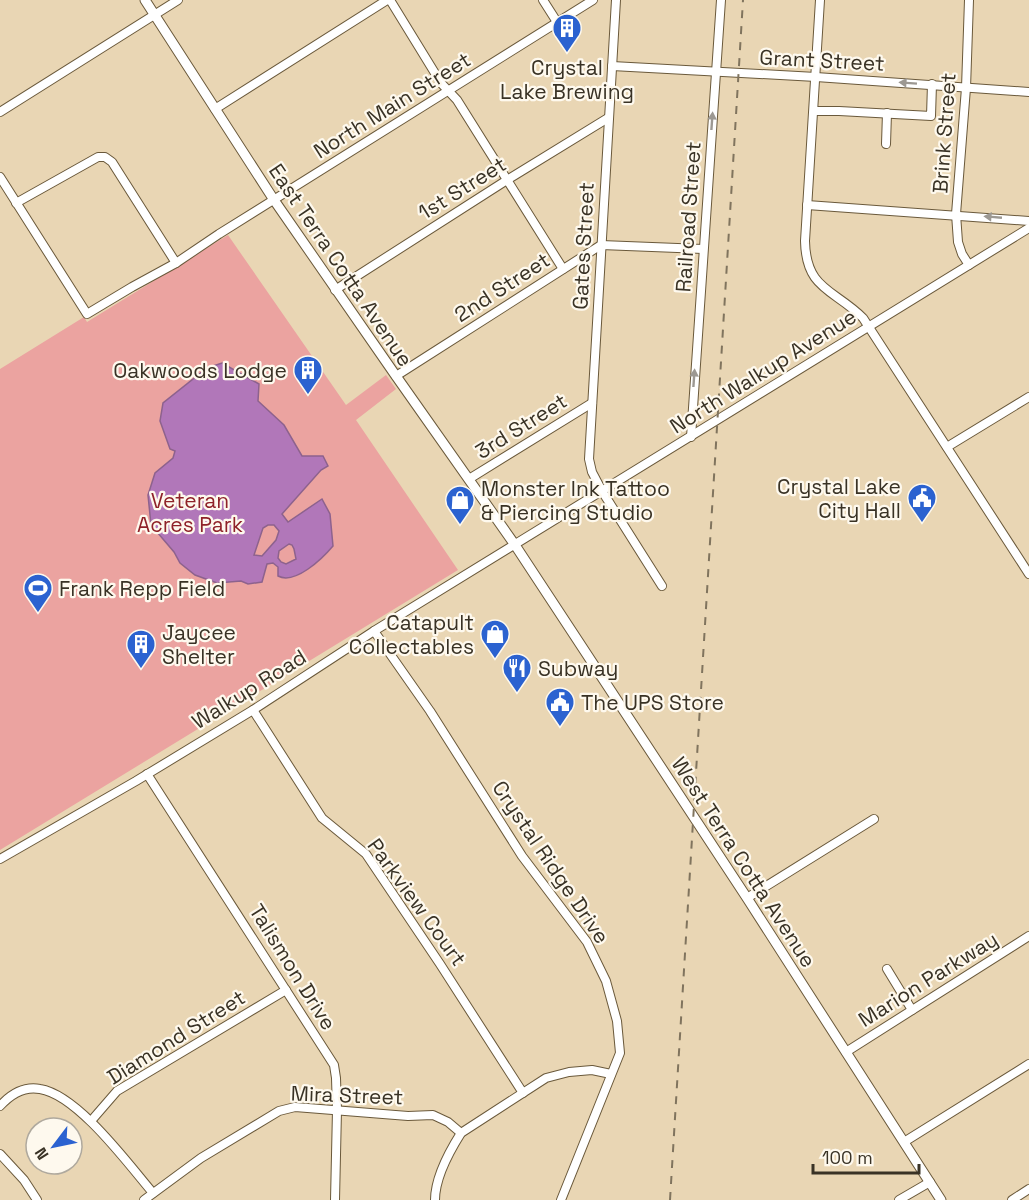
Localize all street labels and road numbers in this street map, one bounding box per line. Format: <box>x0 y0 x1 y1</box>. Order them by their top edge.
street label: Grant Street <box>759 43 885 77</box>
street label: North Main Street <box>308 46 476 164</box>
street label: Brink Street <box>926 72 962 194</box>
street label: Railroad Street <box>669 141 707 293</box>
street label: 1st Street <box>413 150 511 226</box>
street label: East Terra Cotta Avenue <box>263 158 419 372</box>
street label: Gates Street <box>566 182 600 310</box>
street label: 2nd Street <box>449 246 555 328</box>
street label: North Walkup Avenue <box>665 303 861 439</box>
street label: 3rd Street <box>470 387 572 465</box>
street label: Walkup Road <box>187 643 311 735</box>
street label: West Terra Cotta Avenue <box>666 752 822 972</box>
street label: Crystal Ridge Drive <box>486 775 616 949</box>
street label: Parkview Court <box>362 833 472 971</box>
street label: Talismon Drive <box>244 899 342 1035</box>
street label: Marion Parkway <box>853 925 1003 1033</box>
street label: Diamond Street <box>102 984 250 1090</box>
street label: Mira Street <box>290 1080 404 1110</box>

